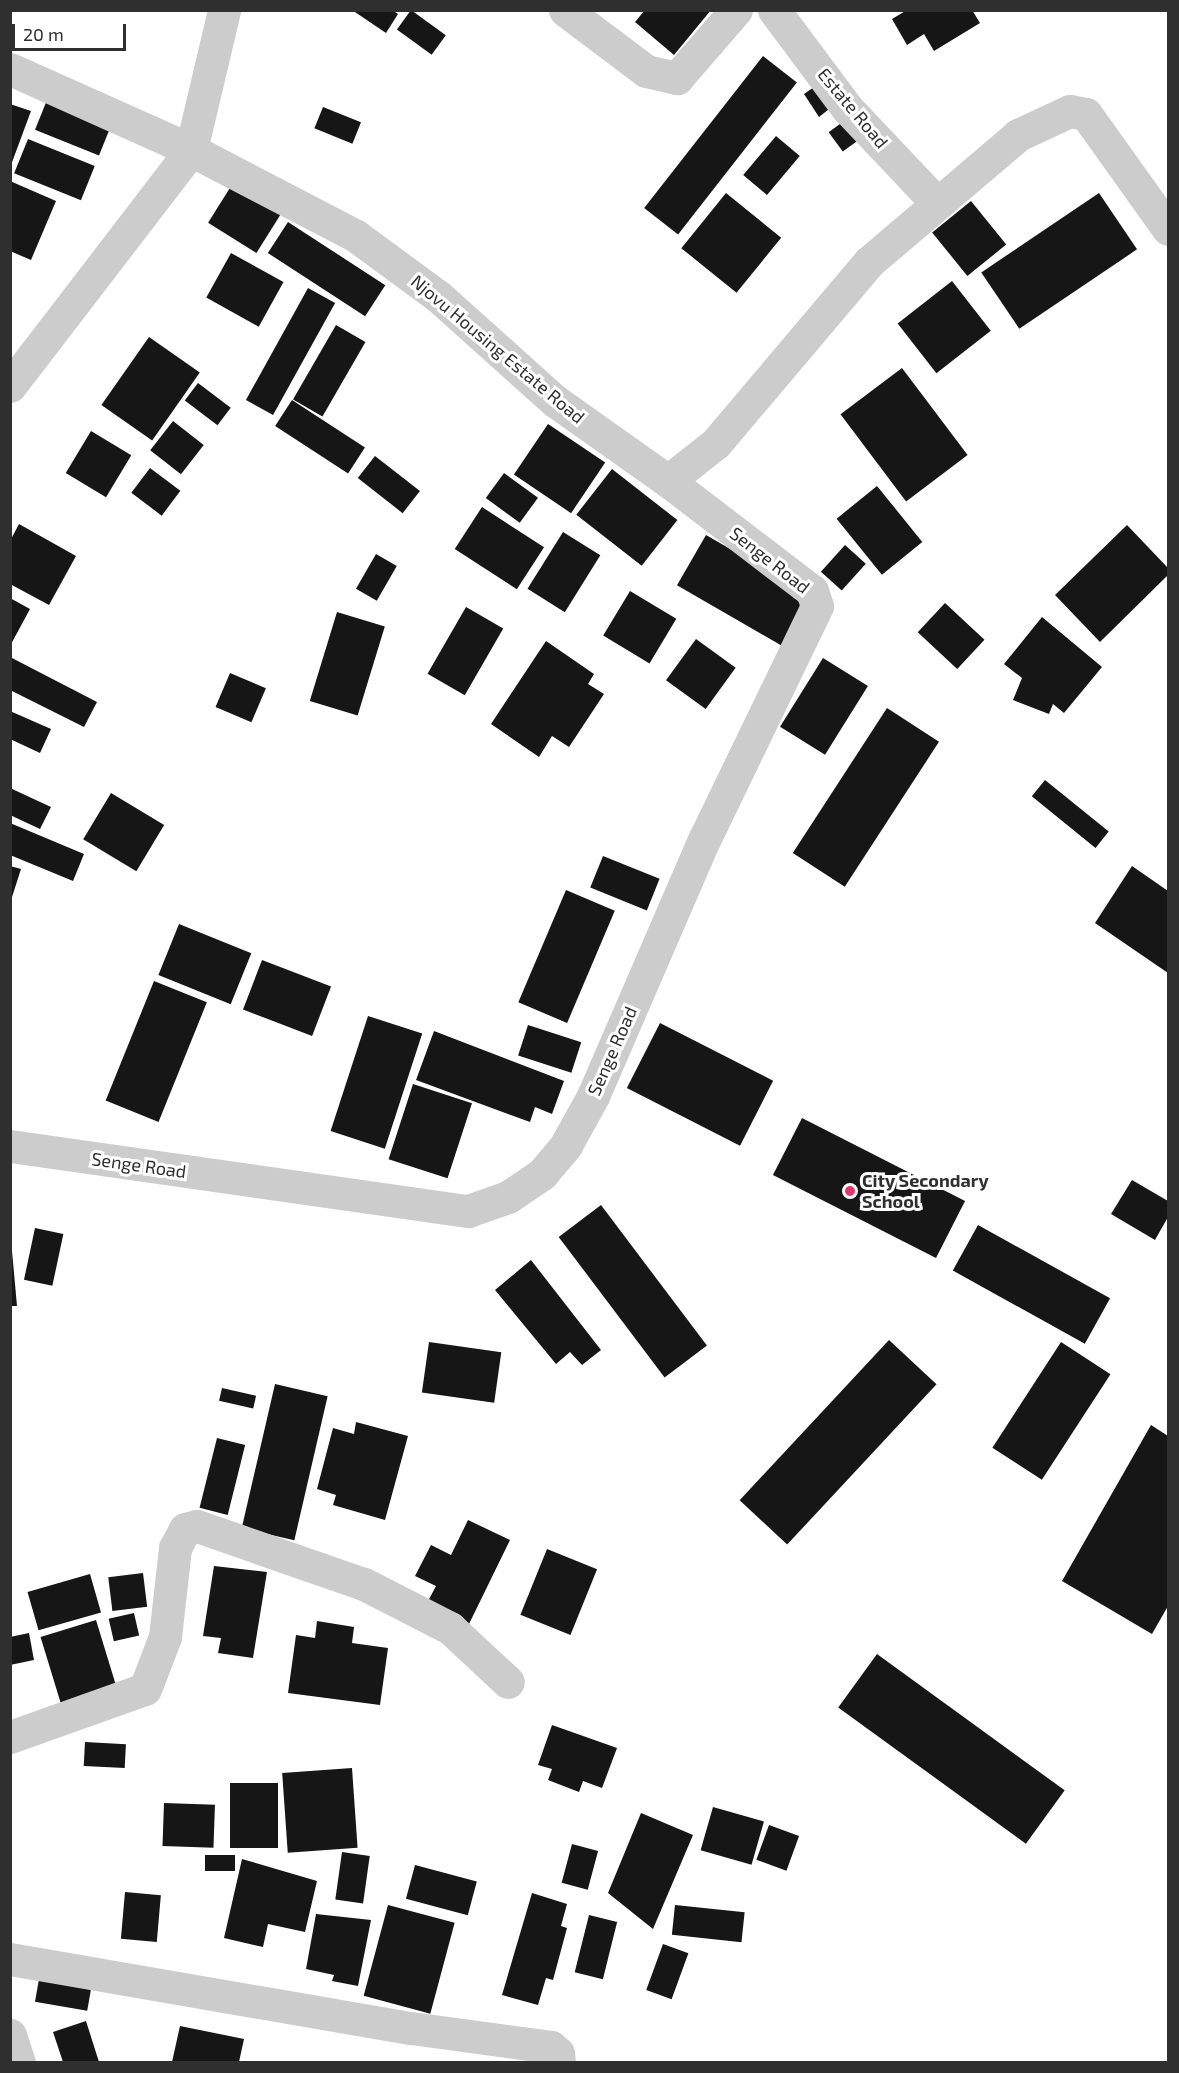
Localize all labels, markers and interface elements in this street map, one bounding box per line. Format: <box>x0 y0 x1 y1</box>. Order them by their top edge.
scale bar <box>15 12 129 50</box>
text: 20 m <box>23 23 64 45</box>
street label: Estate Road <box>813 64 893 152</box>
street label: Njovu Housing Estate Road <box>407 270 589 428</box>
street label: Senge Road <box>726 522 814 598</box>
street label: Senge Road <box>583 1003 641 1099</box>
street label: Senge Road <box>90 1148 188 1182</box>
place label: City Secondary School <box>862 1170 989 1212</box>
marker: City Secondary School <box>843 1184 857 1198</box>

